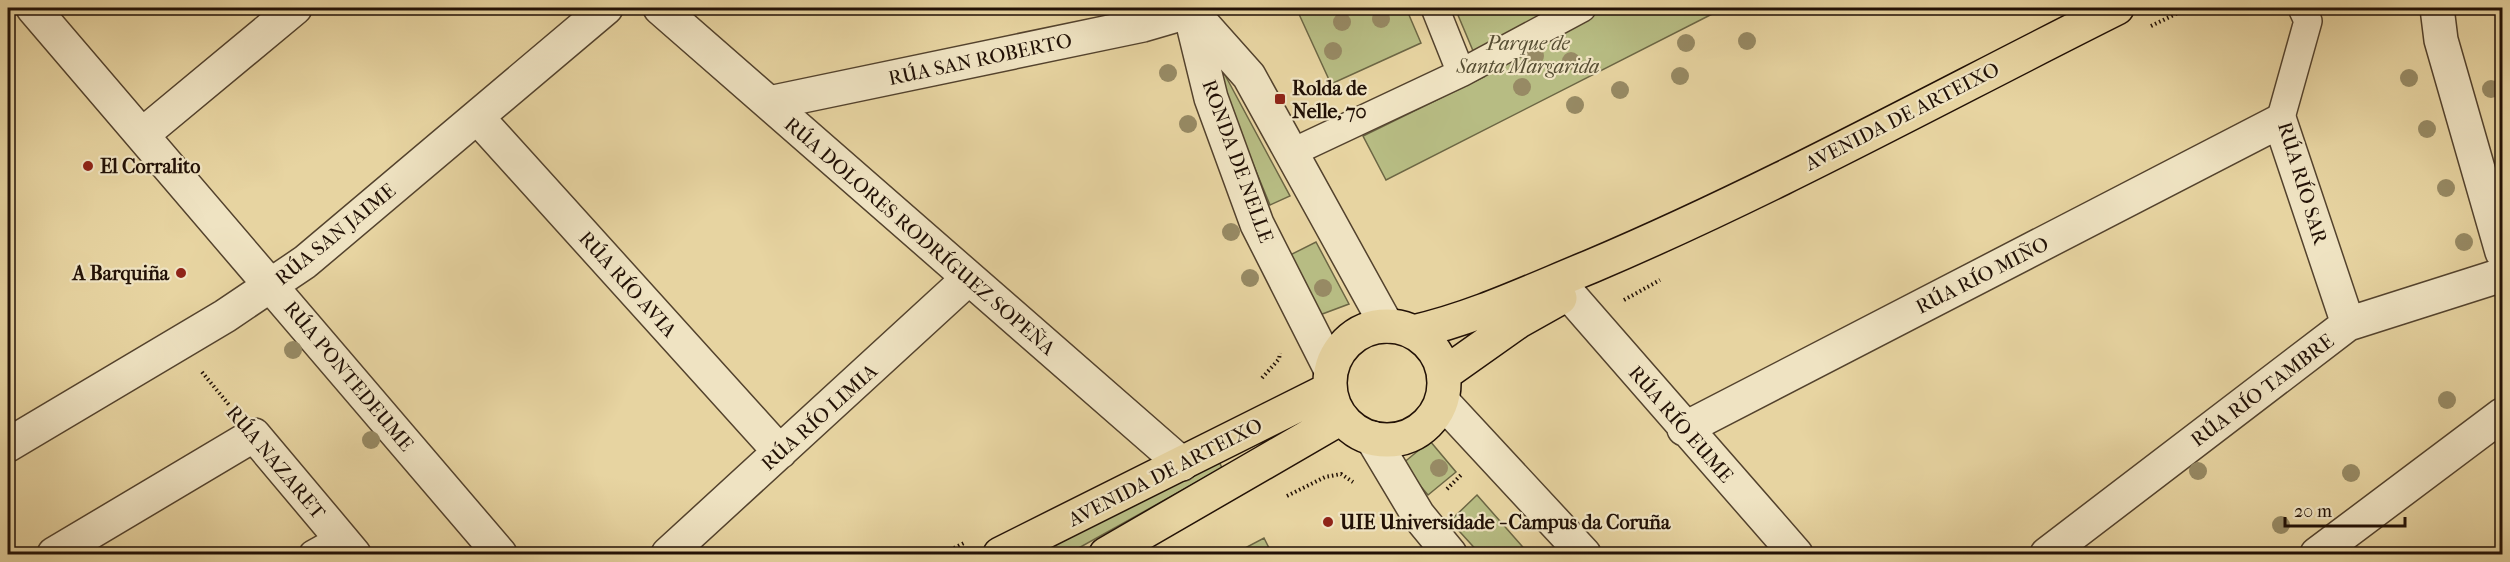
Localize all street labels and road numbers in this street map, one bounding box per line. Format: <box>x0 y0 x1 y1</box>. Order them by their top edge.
street label: RÚA SAN ROBERTO <box>886 28 1074 90</box>
street label: AVENIDA DE ARTEIXO <box>1800 57 2003 176</box>
street label: RONDA DE NELLE <box>1197 76 1278 246</box>
street label: RÚA DOLORES RODRÍGUEZ SOPEÑA <box>780 112 1061 361</box>
street label: RÚA RÍO SAR <box>2273 119 2333 248</box>
street label: RÚA SAN JAIME <box>270 178 400 290</box>
street label: RÚA RÍO AVIA <box>574 226 683 343</box>
street label: RÚA RÍO MIÑO <box>1912 231 2052 319</box>
street label: RÚA PONTEDEUME <box>279 296 419 456</box>
street label: RÚA RÍO TAMBRE <box>2186 328 2338 452</box>
street label: RÚA RÍO LIMIA <box>756 358 883 475</box>
street label: RÚA RÍO EUME <box>1624 361 1738 487</box>
street label: RÚA NAZARET <box>221 400 331 524</box>
street label: AVENIDA DE ARTEIXO <box>1063 413 1266 532</box>

